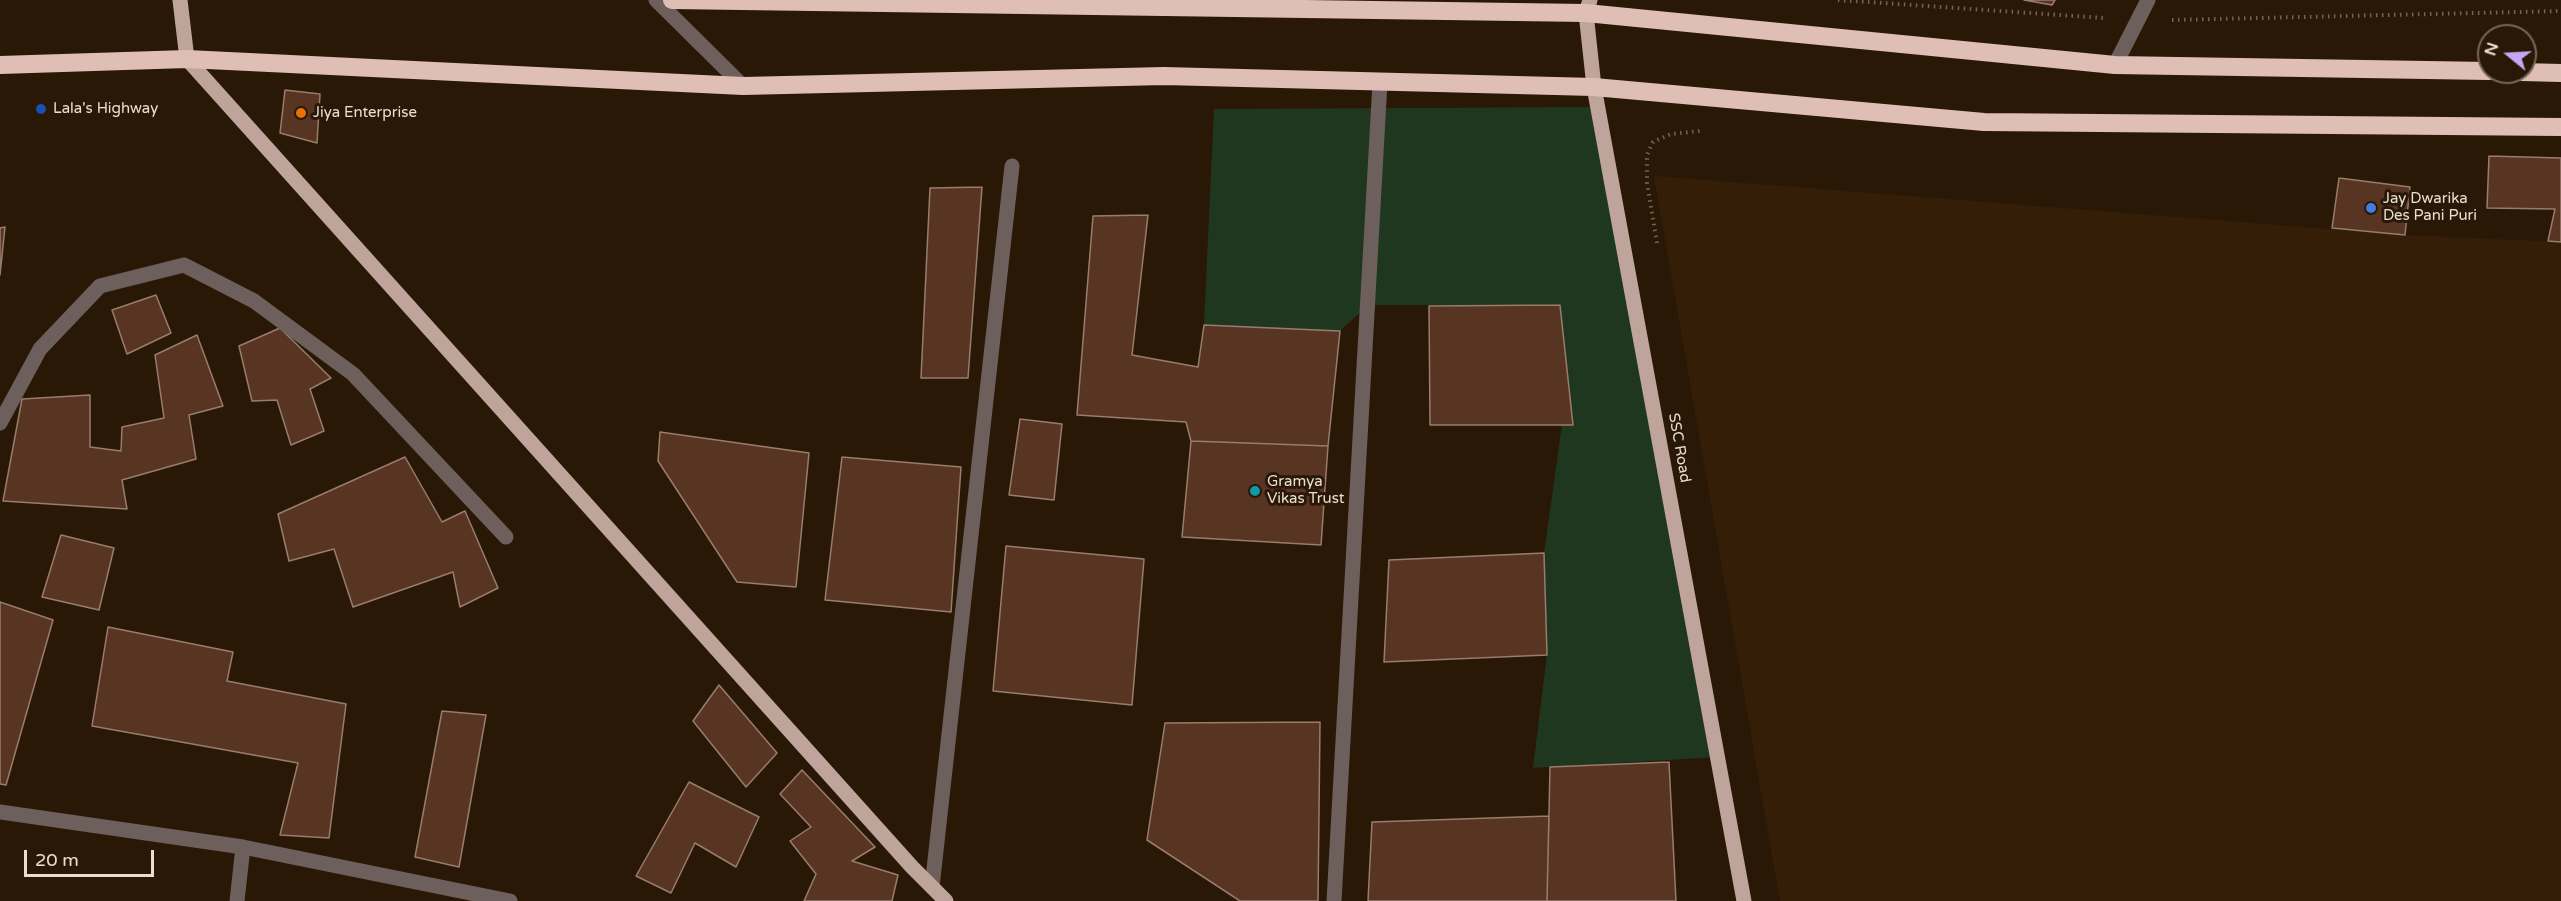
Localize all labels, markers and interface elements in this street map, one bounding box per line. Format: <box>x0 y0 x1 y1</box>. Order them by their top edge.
north arrow <box>2477 24 2537 84</box>
text: N <box>2480 40 2503 58</box>
place label: Lala's Highway <box>53 100 158 118</box>
marker: Lala's Highway <box>34 102 48 116</box>
place label: Jiya Enterprise <box>313 104 417 122</box>
marker: Jiya Enterprise <box>294 106 308 120</box>
place label: Jay Dwarika Des Pani Puri <box>2383 190 2477 225</box>
marker: Jay Dwarika Des Pani Puri <box>2364 201 2378 215</box>
street label: SSC Road <box>1664 412 1694 484</box>
place label: Gramya Vikas Trust <box>1267 473 1345 508</box>
marker: Gramya Vikas Trust <box>1248 484 1262 498</box>
scale bar <box>27 838 158 876</box>
text: 20 m <box>35 849 79 871</box>

